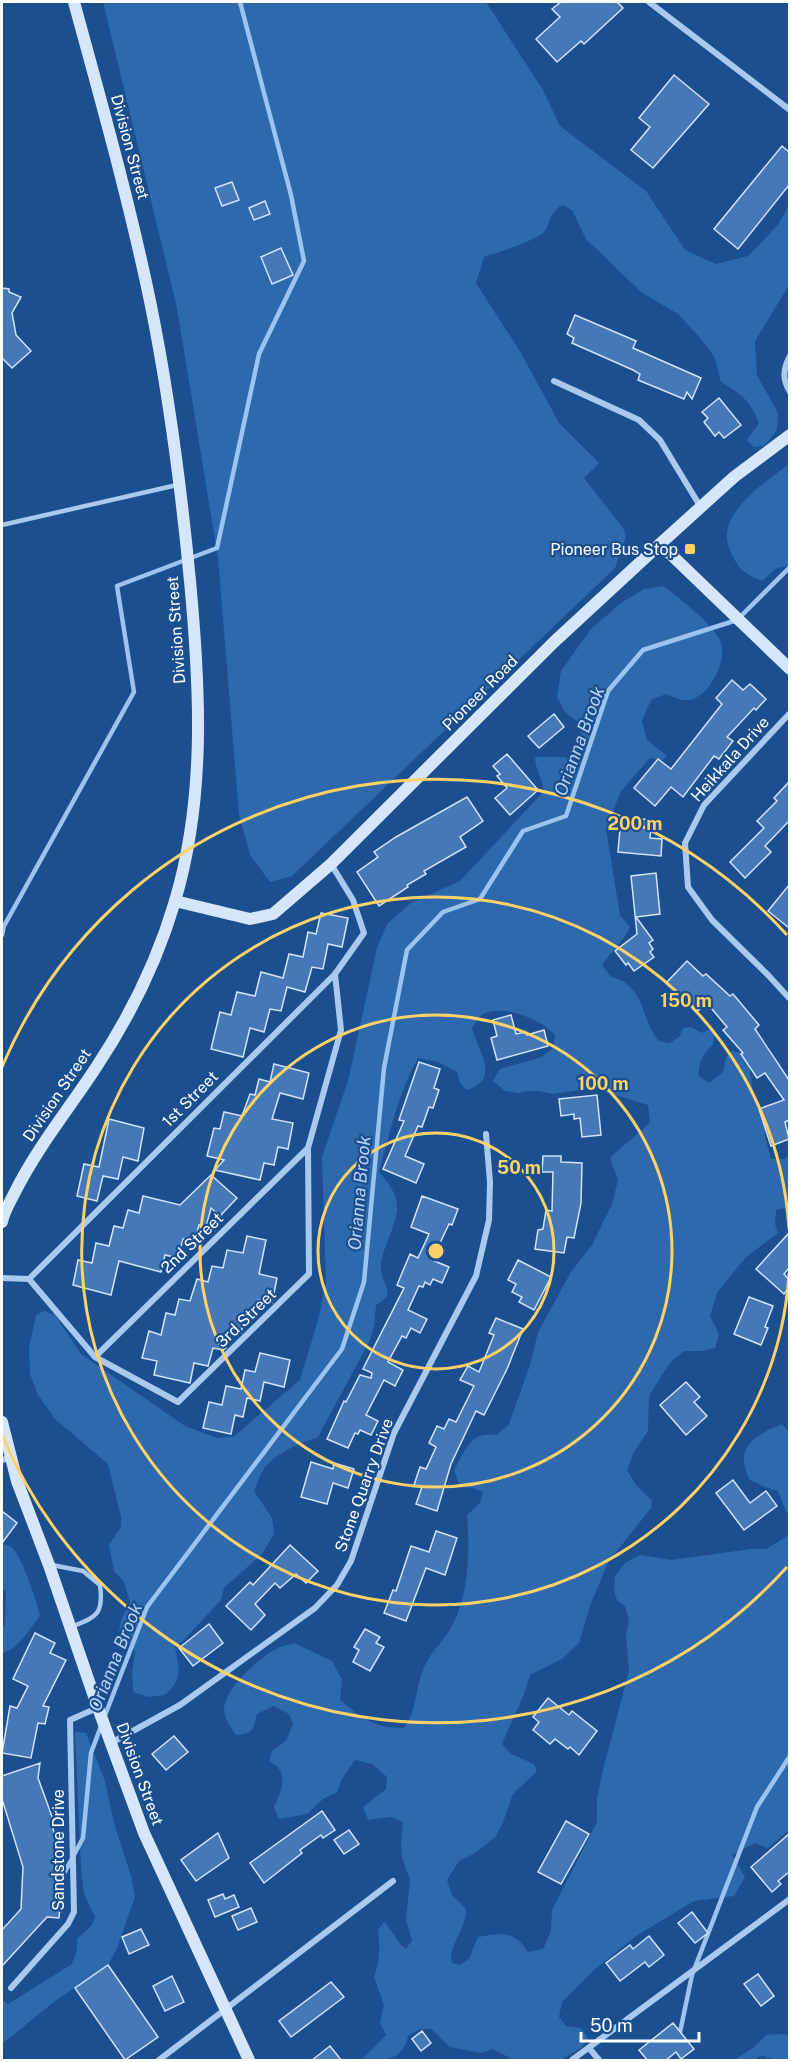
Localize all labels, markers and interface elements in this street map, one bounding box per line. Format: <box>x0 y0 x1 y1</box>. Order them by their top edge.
street label: Division Street <box>107 92 153 202</box>
place label: Pioneer Bus Stop <box>550 540 678 559</box>
marker: Pioneer Bus Stop <box>683 542 697 556</box>
street label: Division Street <box>163 575 189 685</box>
street label: Pioneer Road <box>438 651 522 735</box>
water label: Orianna Brook <box>549 683 609 799</box>
street label: Heikkala Drive <box>687 713 773 805</box>
text: 200 m <box>608 813 662 834</box>
text: 150 m <box>660 990 712 1011</box>
street label: Division Street <box>19 1045 95 1145</box>
street label: 1st Street <box>158 1067 222 1131</box>
text: 100 m <box>577 1073 629 1094</box>
water label: Orianna Brook <box>344 1135 374 1251</box>
text: 50 m <box>497 1157 541 1178</box>
street label: 2nd Street <box>157 1209 227 1277</box>
centre of rings <box>426 1241 446 1261</box>
street label: 3rd Street <box>212 1285 280 1351</box>
street label: Stone Quarry Drive <box>331 1415 397 1555</box>
water label: Orianna Brook <box>84 1600 146 1714</box>
street label: Division Street <box>113 1720 167 1828</box>
street label: Sandstone Drive <box>49 1789 68 1911</box>
scale bar <box>581 2005 700 2043</box>
text: 50 m <box>590 2015 633 2036</box>

